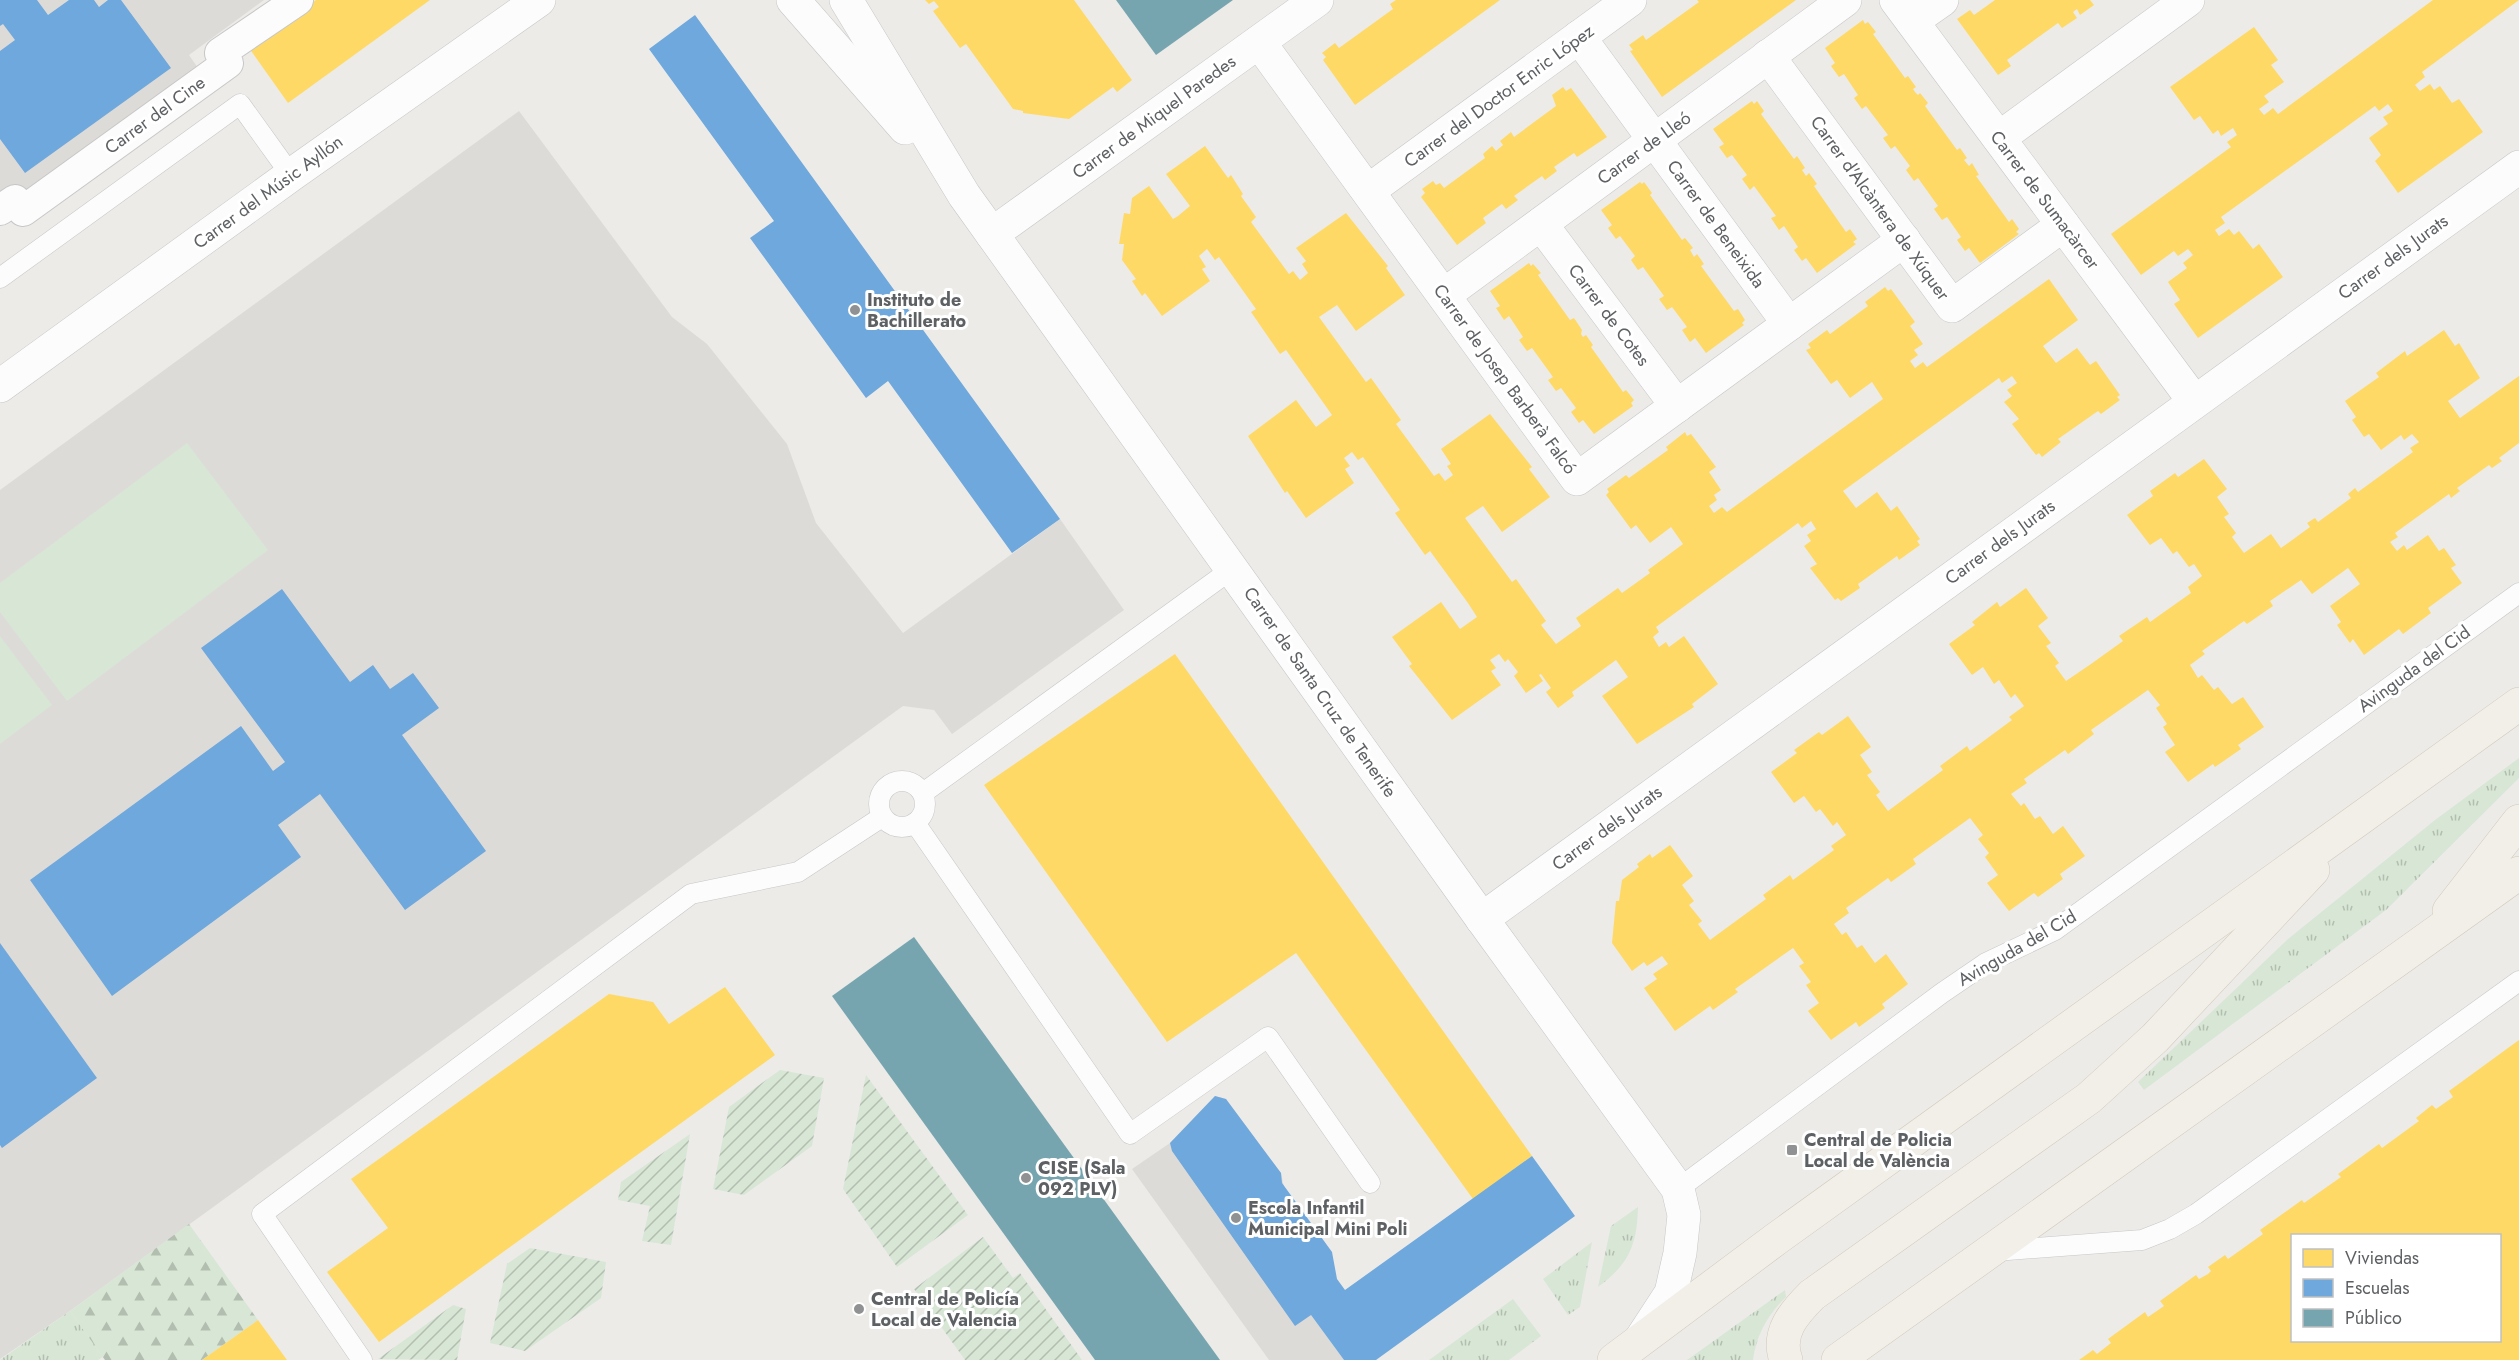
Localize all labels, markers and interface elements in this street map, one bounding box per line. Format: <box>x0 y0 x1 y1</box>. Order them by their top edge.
street label: Carrer del Doctor Enric López <box>1399 18 1600 174</box>
street label: Carrer de Miquel Paredes <box>1067 49 1241 185</box>
street label: Carrer del Cine <box>99 70 211 160</box>
street label: Carrer de Lleó <box>1592 105 1696 191</box>
street label: Carrer d'Alcàntera de Xúquer <box>1804 110 1956 306</box>
street label: Carrer de Sumacàrcer <box>1984 125 2106 276</box>
street label: Carrer del Músic Ayllón <box>188 129 348 255</box>
street label: Carrer de Beneixida <box>1661 155 1771 293</box>
street label: Carrer dels Jurats <box>2333 208 2453 306</box>
street label: Carrer de Cotes <box>1562 259 1656 371</box>
street label: Carrer de Josep Barberà Falcó <box>1427 278 1583 480</box>
place label: Instituto de Bachillerato <box>867 287 967 334</box>
marker: Instituto de Bachillerato <box>848 303 862 317</box>
street label: Carrer dels Jurats <box>1940 493 2060 591</box>
street label: Carrer de Santa Cruz de Tenerife <box>1237 581 1403 803</box>
street label: Avinguda del Cid <box>2352 619 2476 719</box>
street label: Carrer dels Jurats <box>1547 779 1667 877</box>
street label: Avinguda del Cid <box>1953 903 2081 993</box>
place label: Central de Policia Local de València <box>1804 1127 1952 1174</box>
marker: Central de Policia Local de València <box>1785 1143 1799 1157</box>
place label: CISE (Sala 092 PLV) <box>1038 1155 1126 1202</box>
marker: CISE (Sala 092 PLV) <box>1019 1171 1033 1185</box>
place label: Escola Infantil Municipal Mini Poli <box>1248 1195 1408 1242</box>
marker: Escola Infantil Municipal Mini Poli <box>1229 1211 1243 1225</box>
legend <box>2291 1234 2501 1342</box>
text: Viviendas <box>2345 1245 2419 1271</box>
text: Escuelas <box>2345 1275 2410 1301</box>
place label: Central de Policía Local de Valencia <box>871 1286 1019 1333</box>
marker: Central de Policía Local de Valencia <box>852 1302 866 1316</box>
text: Público <box>2345 1305 2402 1331</box>

